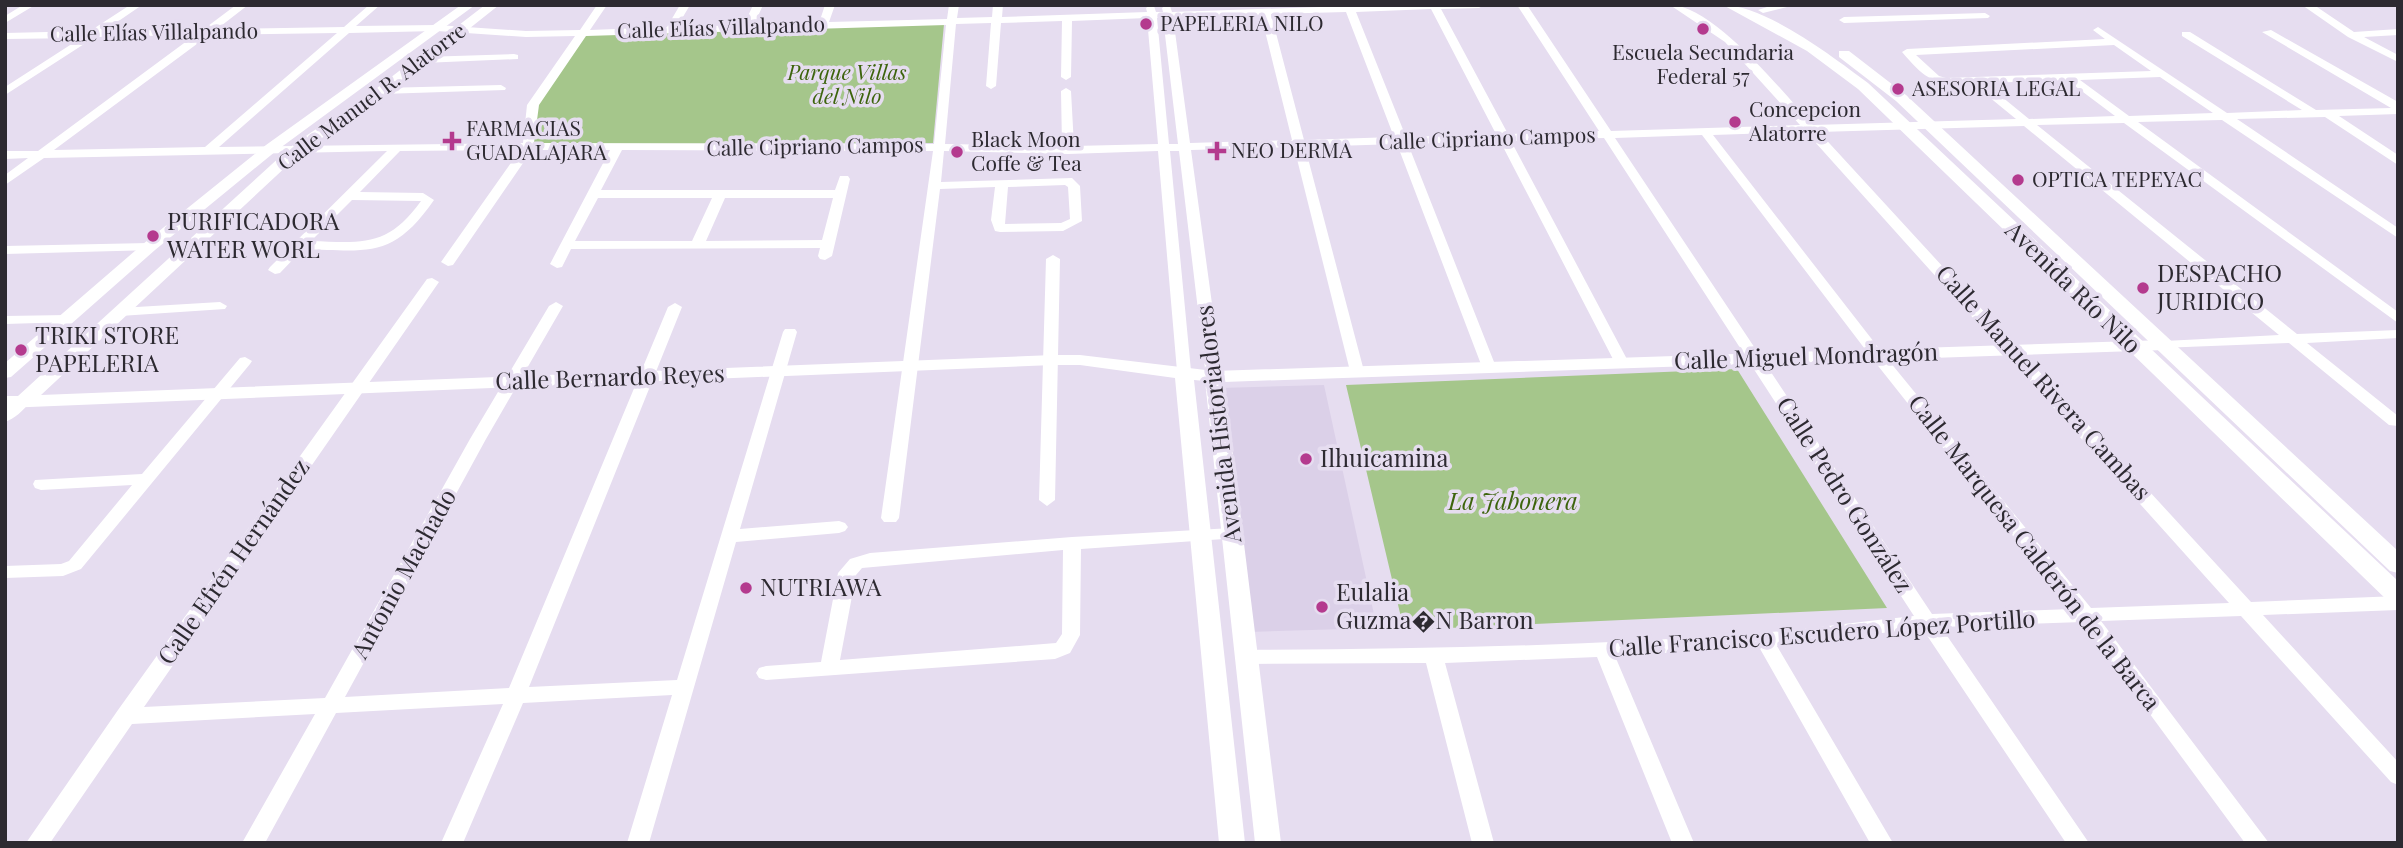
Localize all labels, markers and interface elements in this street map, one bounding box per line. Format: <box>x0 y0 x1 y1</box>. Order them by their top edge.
street label: Calle Elías Villalpando <box>616 8 825 44</box>
place label: PAPELERIA NILO <box>1160 8 1323 36</box>
street label: Calle Elías Villalpando <box>50 15 258 47</box>
street label: Calle Manuel R. Alatorre <box>271 15 471 175</box>
marker: PAPELERIA NILO <box>1138 16 1154 32</box>
marker: Escuela Secundaria Federal 57 <box>1695 21 1711 37</box>
place label: Escuela Secundaria Federal 57 <box>1612 37 1795 89</box>
park label: Parque Villas del Nilo <box>786 57 907 109</box>
place label: ASESORIA LEGAL <box>1911 73 2080 101</box>
marker: ASESORIA LEGAL <box>1890 81 1906 97</box>
place label: Concepcion Alatorre <box>1748 94 1861 146</box>
place label: FARMACIAS GUADALAJARA <box>466 113 608 165</box>
marker: Concepcion Alatorre <box>1727 114 1743 130</box>
street label: Calle Cipriano Campos <box>1378 119 1596 155</box>
place label: Black Moon Coffe & Tea <box>971 124 1082 176</box>
street label: Calle Cipriano Campos <box>706 129 924 161</box>
marker: FARMACIAS GUADALAJARA <box>444 133 460 149</box>
place label: NEO DERMA <box>1231 135 1353 163</box>
marker: NEO DERMA <box>1209 143 1225 159</box>
marker: Black Moon Coffe & Tea <box>949 144 965 160</box>
place label: OPTICA TEPEYAC <box>2032 164 2202 192</box>
marker: OPTICA TEPEYAC <box>2010 172 2026 188</box>
place label: PURIFICADORA WATER WORL <box>166 204 340 264</box>
street label: Avenida Río Nilo <box>1999 213 2149 360</box>
marker: PURIFICADORA WATER WORL <box>145 228 161 244</box>
place label: DESPACHO JURIDICO <box>2156 256 2282 316</box>
street label: Calle Manuel Rivera Cambas <box>1930 257 2159 506</box>
marker: DESPACHO JURIDICO <box>2135 280 2151 296</box>
street label: Avenida Historiadores <box>1187 304 1248 546</box>
place label: TRIKI STORE PAPELERIA <box>35 318 179 378</box>
street label: Calle Miguel Mondragón <box>1673 334 1938 376</box>
marker: TRIKI STORE PAPELERIA <box>13 342 29 358</box>
street label: Calle Bernardo Reyes <box>495 356 725 396</box>
street label: Calle Marquesa Calderón de la Barca <box>1902 387 2169 716</box>
street label: Calle Pedro González <box>1770 390 1921 598</box>
place label: Ilhuicamina <box>1320 441 1448 473</box>
marker: Ilhuicamina <box>1298 451 1314 467</box>
street label: Calle Efrén Hernández <box>149 452 315 670</box>
street label: Antonio Machado <box>342 483 462 664</box>
park label: La Jabonera <box>1447 484 1578 516</box>
place label: NUTRIAWA <box>760 570 882 602</box>
place label: Eulalia Guzma�N Barron <box>1336 575 1534 635</box>
marker: NUTRIAWA <box>738 580 754 596</box>
marker: Eulalia Guzma�N Barron <box>1314 599 1330 615</box>
street label: Calle Francisco Escudero López Portillo <box>1607 601 2036 663</box>

